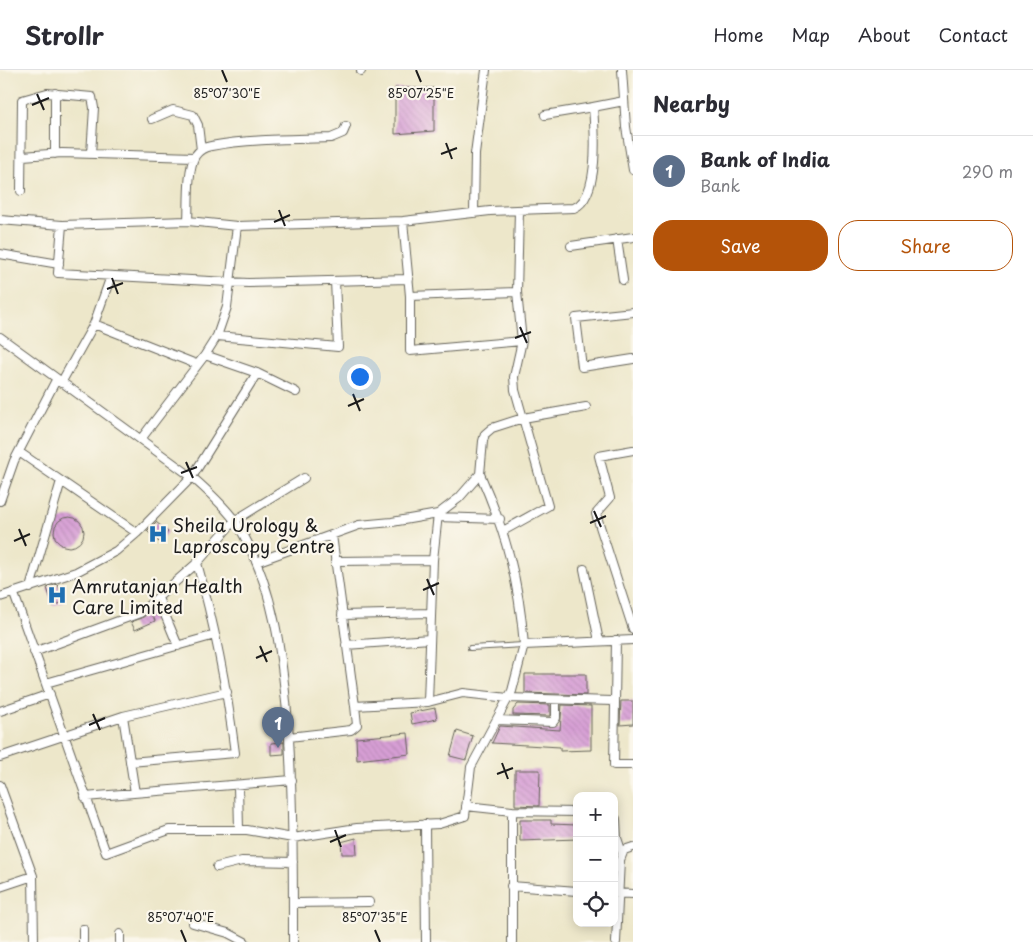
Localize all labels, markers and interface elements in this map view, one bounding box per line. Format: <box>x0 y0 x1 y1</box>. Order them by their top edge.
text: Strollr <box>25 17 104 53</box>
text: Home <box>713 21 763 48</box>
text: Map <box>791 21 830 48</box>
text: About <box>858 21 910 48</box>
text: Contact <box>938 21 1008 48</box>
text: 85°07'30"E <box>194 84 261 102</box>
text: 85°07'25"E <box>388 84 454 102</box>
text: Nearby <box>653 87 730 119</box>
text: Bank of India <box>700 145 830 173</box>
text: 1 <box>665 159 673 183</box>
text: 290 m <box>962 159 1013 183</box>
text: Bank <box>700 173 740 197</box>
button: Save <box>653 220 828 271</box>
button: Share <box>838 220 1013 271</box>
your location <box>347 364 373 390</box>
place label: Sheila Urology & Laproscopy Centre <box>173 511 335 559</box>
hospital icon: Sheila Urology & Laproscopy Centre <box>147 523 169 545</box>
place label: Amrutanjan Health Care Limited <box>72 572 243 620</box>
hospital icon: Amrutanjan Health Care Limited <box>46 584 68 606</box>
pin: 1 <box>262 707 294 748</box>
map controls <box>573 792 618 927</box>
button: + <box>573 792 618 837</box>
button: − <box>573 837 618 882</box>
button: locate <box>573 882 618 927</box>
text: 85°07'40"E <box>148 908 214 926</box>
text: 85°07'35"E <box>342 908 408 926</box>

